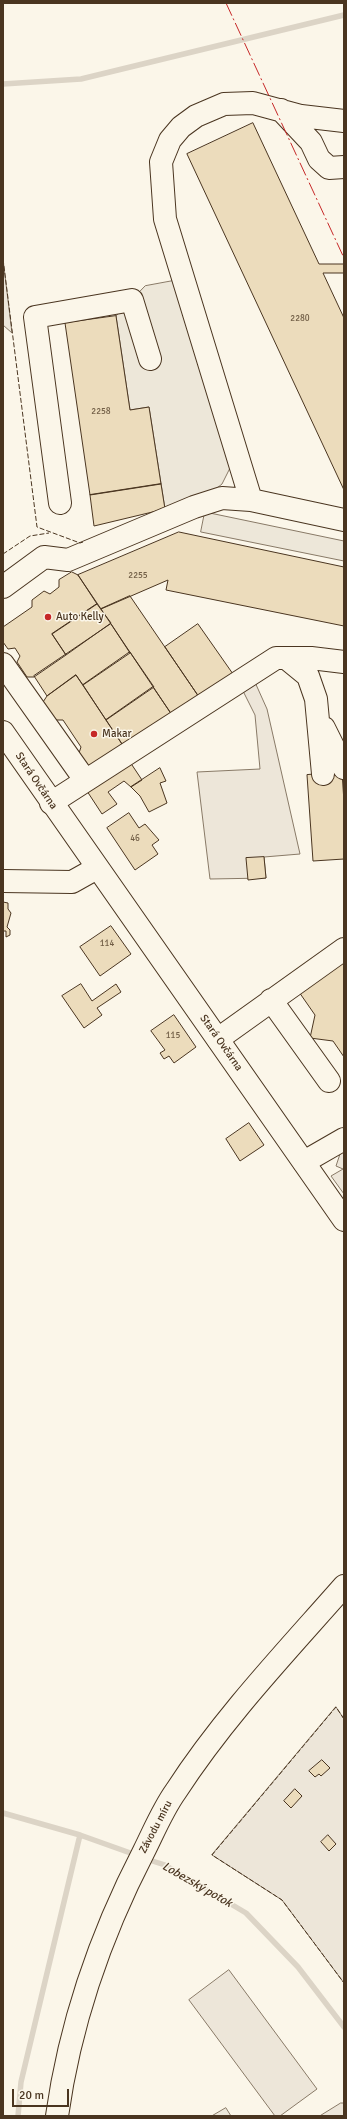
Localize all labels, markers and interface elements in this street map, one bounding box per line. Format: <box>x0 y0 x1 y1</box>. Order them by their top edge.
house number: 2280 <box>290 314 310 324</box>
house number: 2258 <box>91 407 111 417</box>
house number: 2255 <box>128 571 148 581</box>
place label: Auto Kelly <box>56 610 104 624</box>
marker: Auto Kelly <box>43 612 53 622</box>
place label: Makar <box>102 727 132 741</box>
marker: Makar <box>89 729 99 739</box>
street label: Stará Ovčárna <box>12 750 60 812</box>
house number: 46 <box>130 834 140 844</box>
house number: 114 <box>100 939 114 949</box>
street label: Stará Ovčárna <box>197 1012 245 1074</box>
house number: 115 <box>166 1031 180 1041</box>
street label: Závodu míru <box>137 1798 175 1856</box>
water label: Lobezský potok <box>160 1859 234 1911</box>
scale bar <box>14 2081 71 2107</box>
text: 20 m <box>19 2088 44 2103</box>

